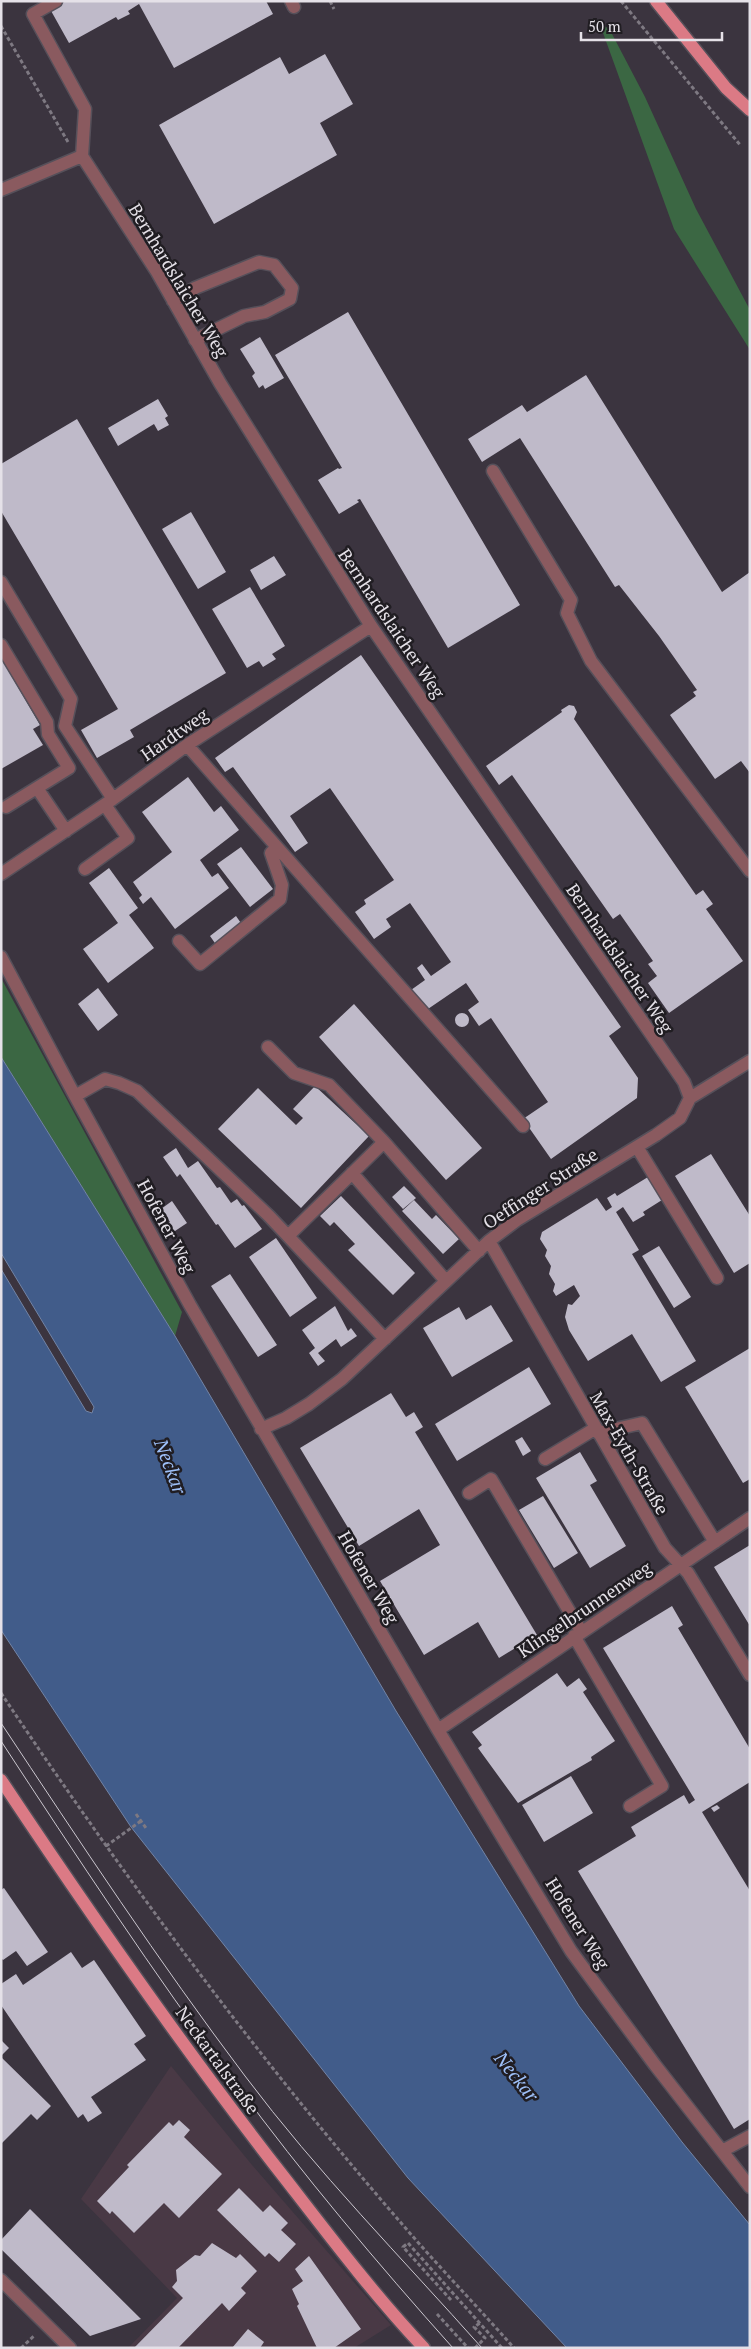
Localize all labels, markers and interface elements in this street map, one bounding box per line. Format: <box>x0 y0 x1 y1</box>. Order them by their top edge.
scale bar <box>581 10 722 42</box>
text: 50 m <box>588 16 621 36</box>
street label: Bernhardslaicher Weg <box>124 199 235 362</box>
street label: Bernhardslaicher Weg <box>333 544 451 703</box>
street label: Hardtweg <box>136 702 213 766</box>
street label: Bernhardslaicher Weg <box>561 879 679 1038</box>
street label: Oeffinger Straße <box>478 1142 602 1234</box>
street label: Hofener Weg <box>132 1175 202 1278</box>
street label: Max-Eyth-Straße <box>585 1387 675 1519</box>
water label: Neckar <box>149 1434 193 1498</box>
street label: Hofener Weg <box>333 1526 405 1628</box>
street label: Klingelbrunnenweg <box>512 1555 656 1663</box>
street label: Hofener Weg <box>540 1873 616 1974</box>
street label: Neckartalstraße <box>171 2001 265 2119</box>
water label: Neckar <box>489 2045 545 2107</box>

